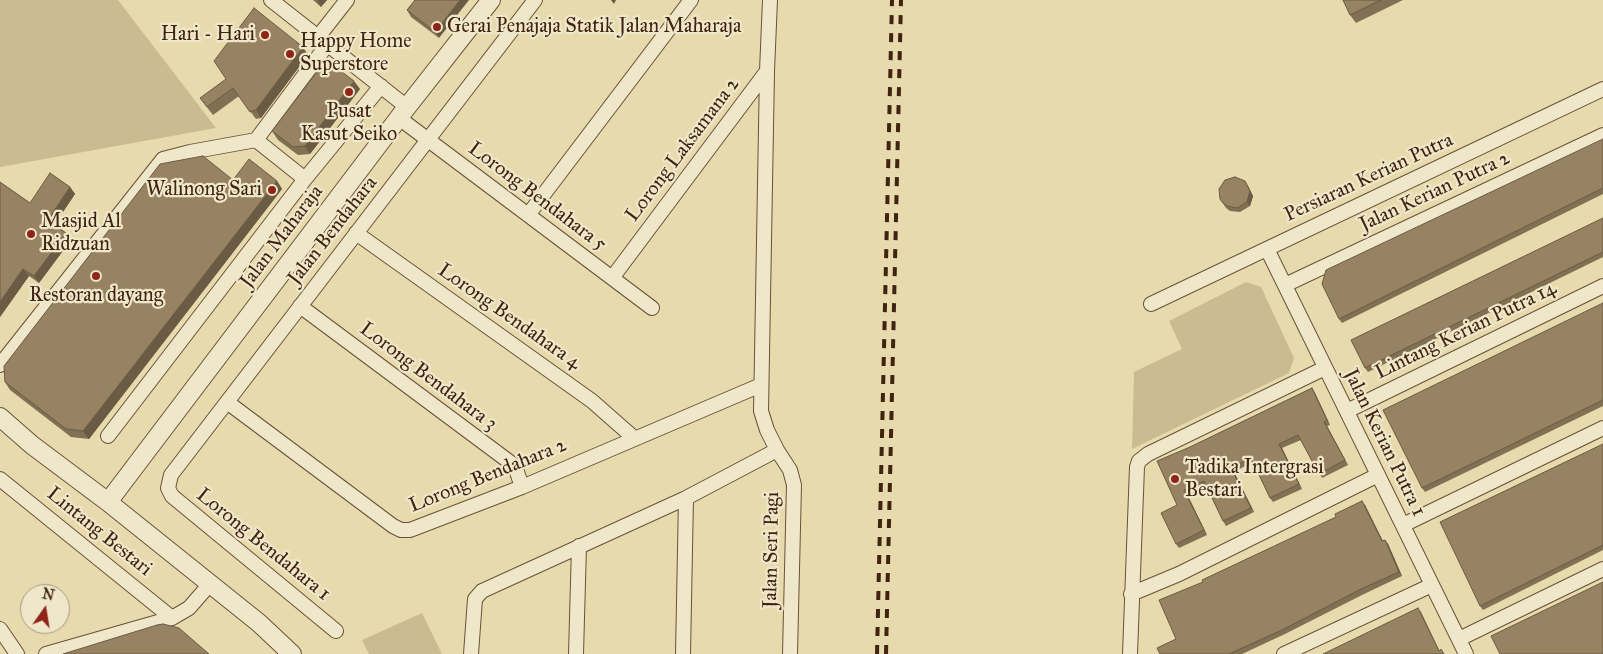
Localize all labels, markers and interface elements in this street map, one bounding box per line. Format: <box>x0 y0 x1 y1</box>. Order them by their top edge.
place label: Gerai Penajaja Statik Jalan Maharaja <box>447 15 741 39</box>
marker: Gerai Penajaja Statik Jalan Maharaja <box>431 21 443 33</box>
place label: Hari - Hari <box>161 23 255 47</box>
marker: Hari - Hari <box>259 29 271 41</box>
place label: Happy Home Superstore <box>300 30 412 77</box>
marker: Happy Home Superstore <box>284 48 296 60</box>
street label: Lorong Laksamana 2 <box>621 73 745 227</box>
marker: Pusat Kasut Seiko <box>343 86 355 98</box>
place label: Pusat Kasut Seiko <box>301 100 397 147</box>
street label: Persiaran Kerian Putra <box>1281 128 1457 228</box>
street label: Lorong Bendahara 5 <box>463 137 611 257</box>
street label: Jalan Kerian Putra 2 <box>1356 147 1514 237</box>
street label: Jalan Bendahara <box>283 172 383 290</box>
place label: Walinong Sari <box>146 178 262 202</box>
street label: Jalan Maharaja <box>235 181 329 293</box>
marker: Walinong Sari <box>266 184 278 196</box>
place label: Masjid Al Ridzuan <box>41 210 121 257</box>
marker: Masjid Al Ridzuan <box>25 228 37 240</box>
street label: Lorong Bendahara 4 <box>433 259 585 375</box>
marker: Restoran dayang <box>90 270 102 282</box>
street label: Lintang Kerian Putra 14 <box>1372 277 1560 385</box>
place label: Restoran dayang <box>29 284 163 308</box>
street label: Lorong Bendahara 3 <box>355 318 501 436</box>
street label: Jalan Kerian Putra 1 <box>1338 365 1430 521</box>
street label: Lorong Bendahara 2 <box>406 433 570 519</box>
place label: Tadika Intergrasi Bestari <box>1185 456 1324 503</box>
marker: Tadika Intergrasi Bestari <box>1169 473 1181 485</box>
street label: Lintang Bestari <box>42 482 156 582</box>
street label: Lorong Bendahara 1 <box>191 484 335 606</box>
street label: Jalan Seri Pagi <box>759 492 785 608</box>
north arrow <box>20 584 70 634</box>
text: N <box>41 585 56 604</box>

